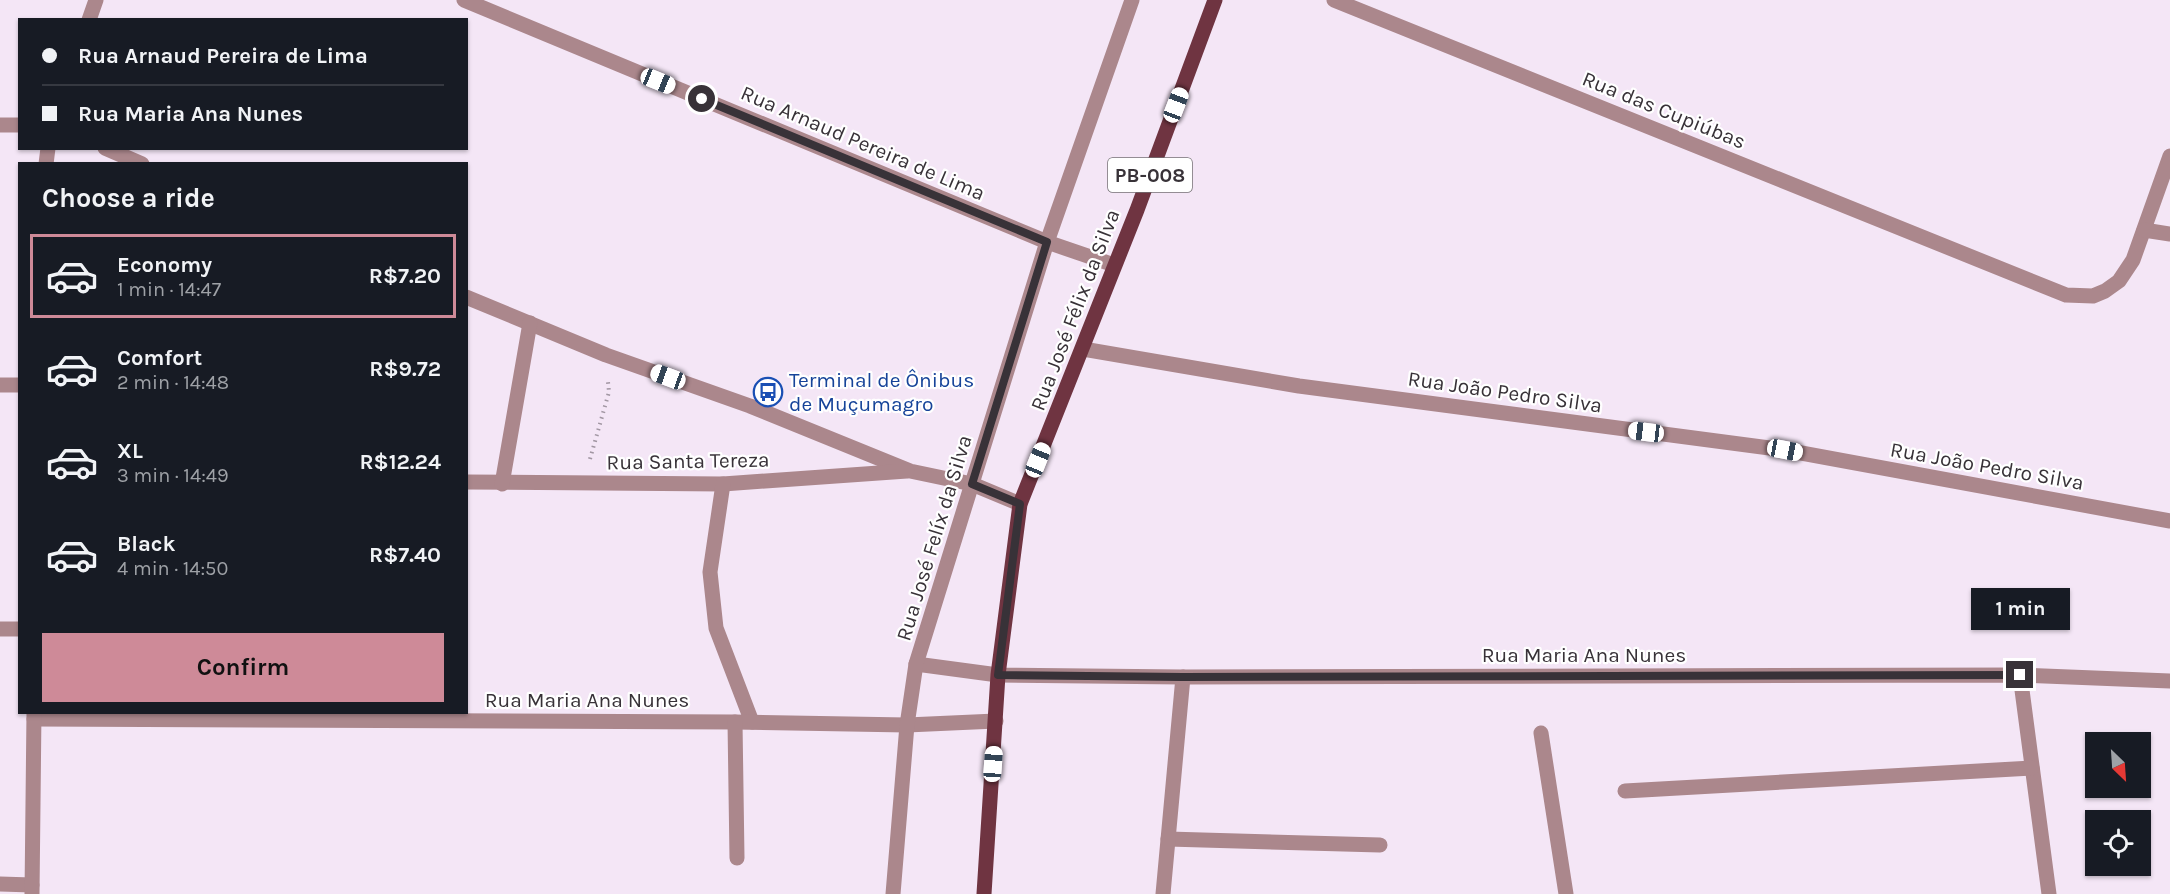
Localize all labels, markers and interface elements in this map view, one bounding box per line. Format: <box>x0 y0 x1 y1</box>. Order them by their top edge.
text: Rua Arnaud Pereira de Lima <box>78 43 368 69</box>
car <box>638 66 678 96</box>
street label: Rua das Cupiúbas <box>1579 66 1749 154</box>
street label: Rua Arnaud Pereira de Lima <box>737 81 989 205</box>
route start <box>688 85 715 112</box>
car <box>1161 85 1191 125</box>
text: Rua Maria Ana Nunes <box>78 101 303 127</box>
road number: PB-008 <box>1108 158 1192 192</box>
text: Choose a ride <box>42 182 215 214</box>
street label: Rua José Félix da Silva <box>1025 206 1125 414</box>
icon: car <box>45 249 99 303</box>
text: Economy <box>117 252 212 278</box>
text: R$7.20 <box>369 263 441 289</box>
text: 1 min · 14:47 <box>117 278 221 301</box>
icon: car <box>45 342 99 396</box>
text: Comfort <box>117 345 202 371</box>
text: R$9.72 <box>369 356 441 382</box>
car <box>648 362 688 392</box>
street label: Rua João Pedro Silva <box>1406 366 1604 418</box>
place label: Terminal de Ônibus de Muçumagro <box>789 368 974 416</box>
text: 2 min · 14:48 <box>117 371 229 394</box>
bus stop icon: Terminal de Ônibus de Muçumagro <box>752 376 784 408</box>
car <box>1627 421 1665 443</box>
street label: Rua José Felíx da Silva <box>891 432 977 644</box>
icon: car <box>45 435 99 489</box>
street label: Rua João Pedro Silva <box>1888 437 2086 495</box>
text: XL <box>117 438 143 464</box>
car <box>1766 438 1804 462</box>
car <box>1023 440 1053 480</box>
street label: Rua Santa Tereza <box>606 448 770 474</box>
text: R$12.24 <box>359 449 441 475</box>
text: 3 min · 14:49 <box>117 464 229 487</box>
icon: car <box>45 528 99 582</box>
text: Black <box>117 531 176 557</box>
text: R$7.40 <box>369 542 441 568</box>
text: 4 min · 14:50 <box>117 557 228 580</box>
callout: 1 min <box>1970 588 2070 630</box>
text: 1 min <box>1995 597 2046 620</box>
button: Confirm <box>42 633 444 702</box>
street label: Rua Maria Ana Nunes <box>1482 643 1686 667</box>
route end <box>2006 661 2033 688</box>
street label: Rua Maria Ana Nunes <box>485 688 689 712</box>
north arrow <box>2085 732 2151 798</box>
map controls <box>2085 732 2151 876</box>
car <box>983 745 1003 783</box>
button: locate <box>2085 810 2151 876</box>

